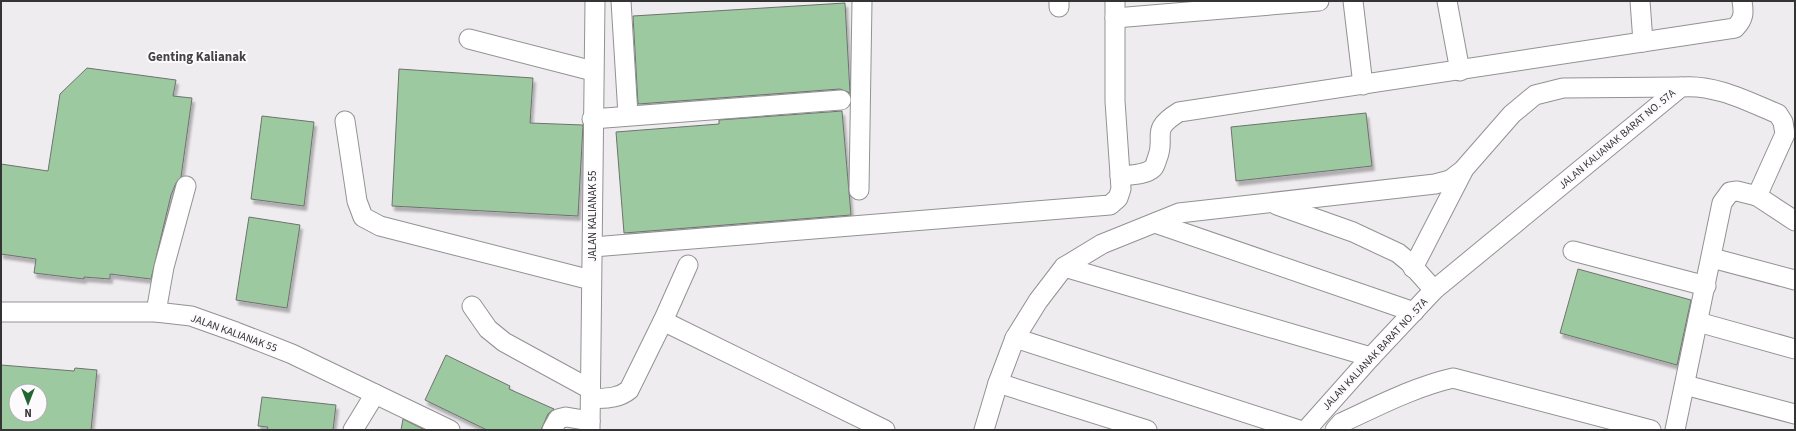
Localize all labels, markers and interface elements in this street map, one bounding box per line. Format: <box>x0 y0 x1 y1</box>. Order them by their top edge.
district label: Genting Kalianak <box>148 48 247 66</box>
street label: JALAN KALIANAK BARAT NO. 57A <box>1555 86 1679 192</box>
street label: JALAN KALIANAK 55 <box>585 171 600 261</box>
street label: JALAN KALIANAK BARAT NO. 57A <box>1319 295 1431 413</box>
street label: JALAN KALIANAK 55 <box>189 310 279 356</box>
north arrow <box>8 383 48 423</box>
text: N <box>24 405 32 420</box>

